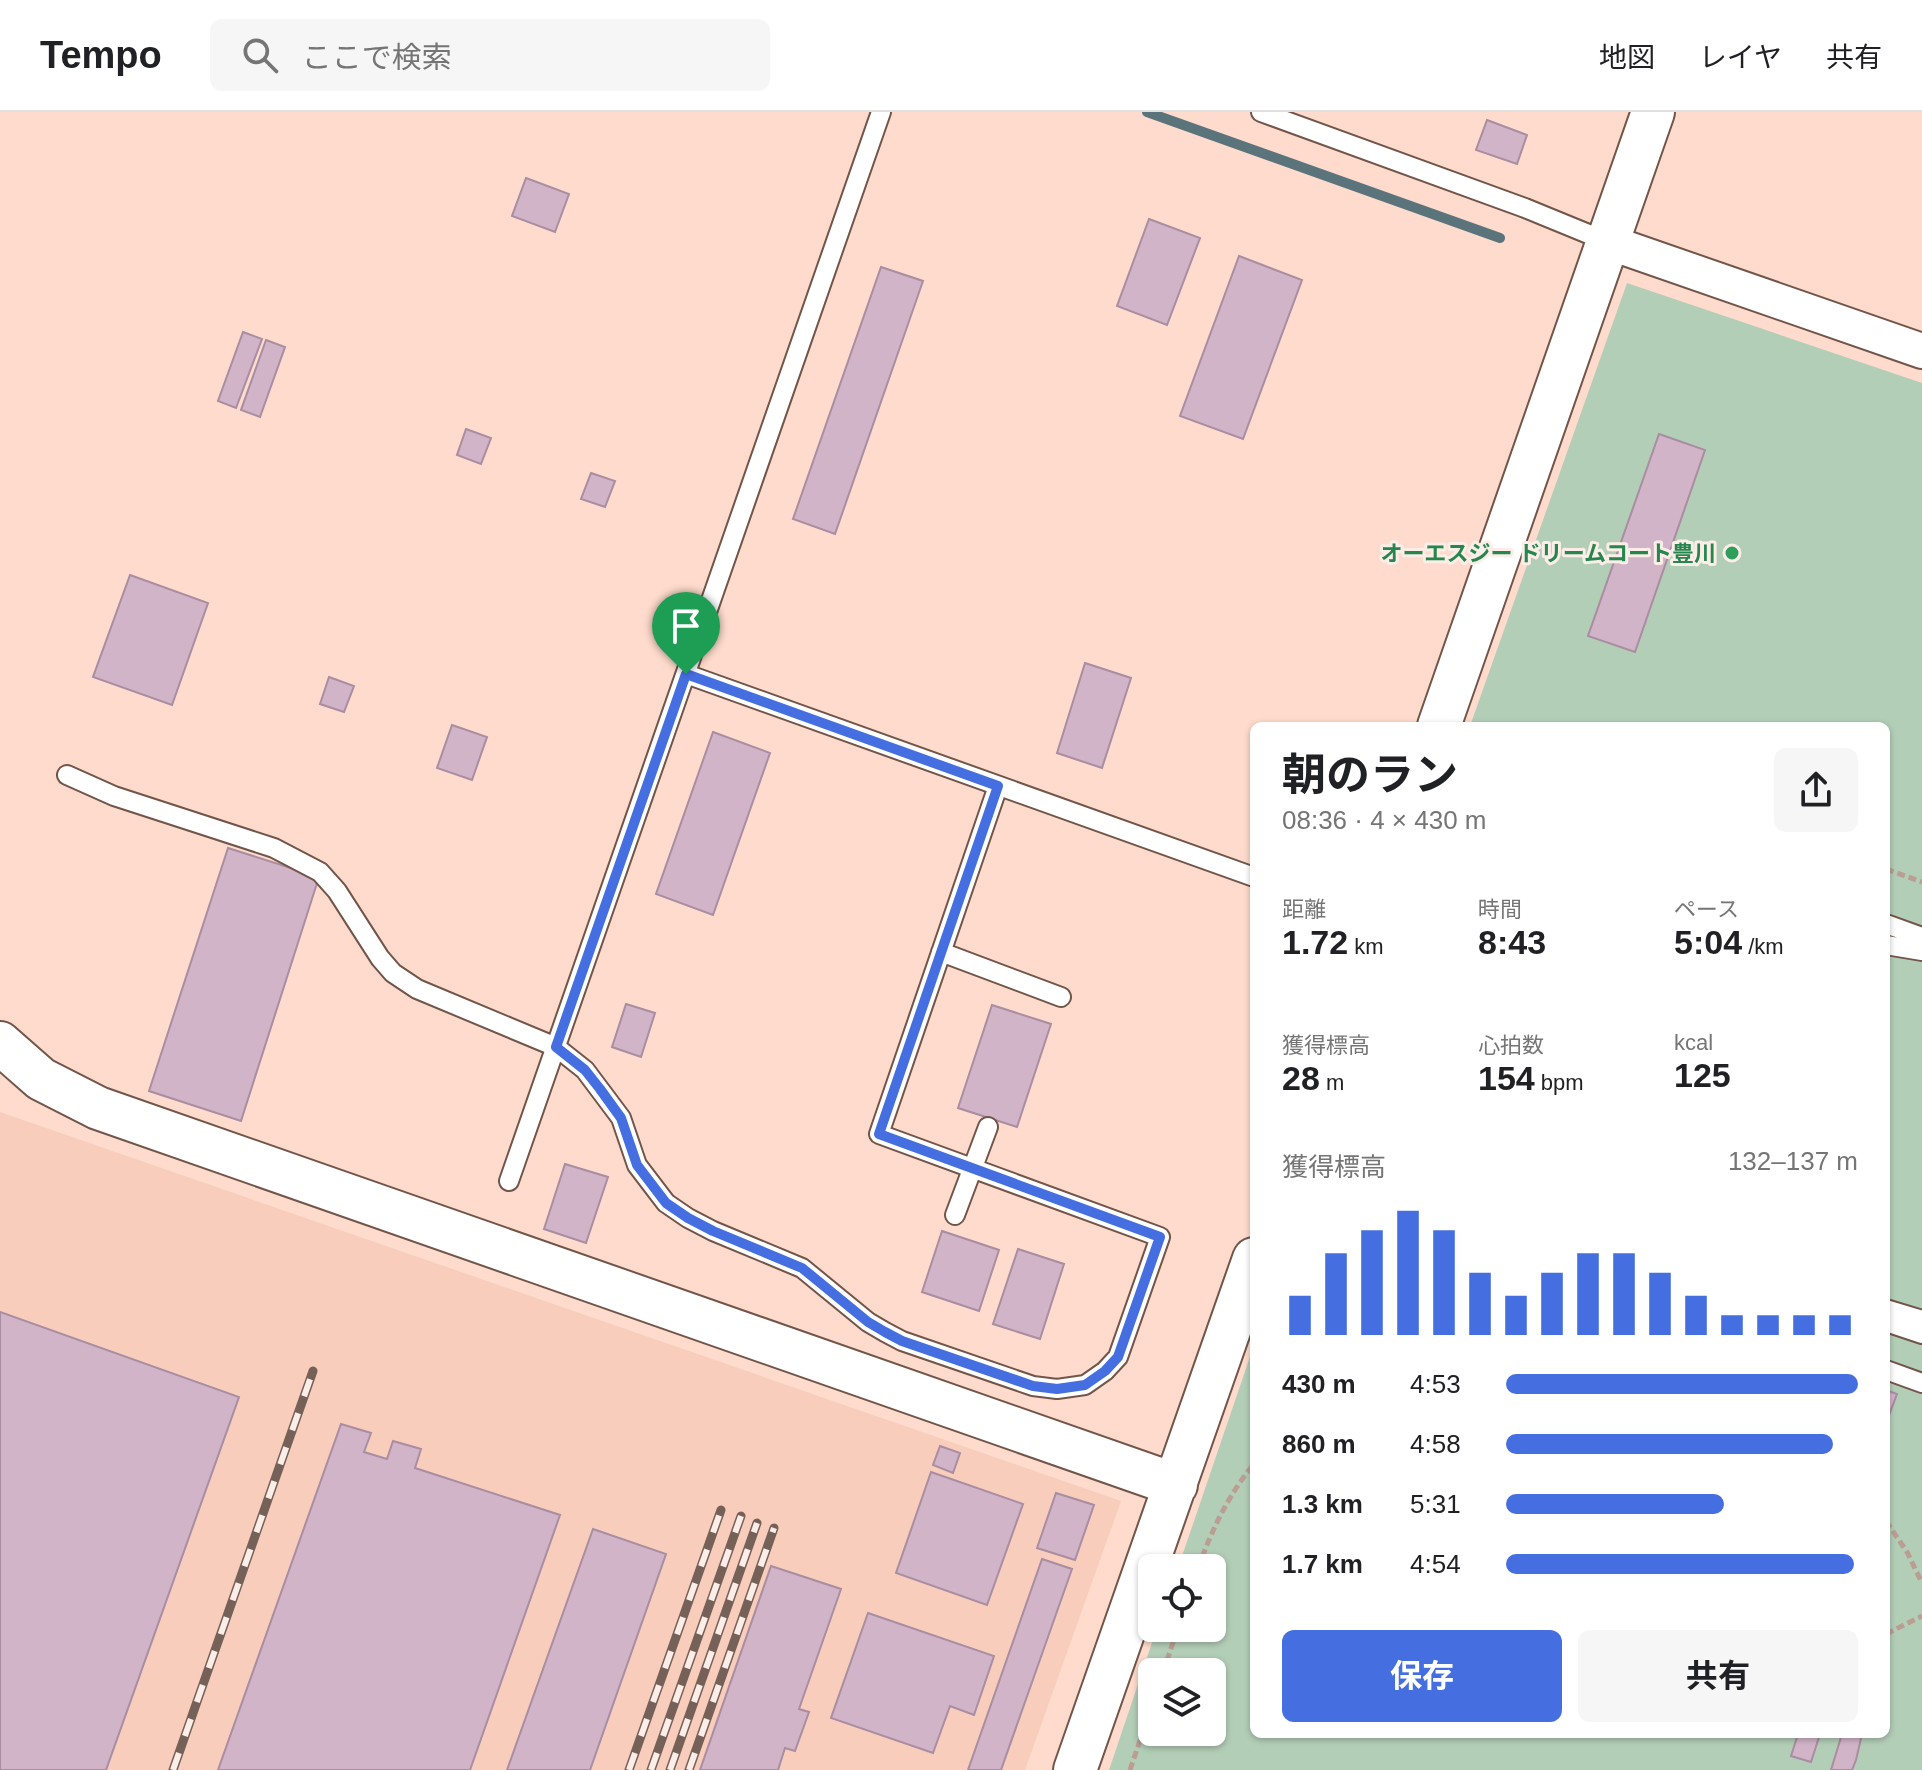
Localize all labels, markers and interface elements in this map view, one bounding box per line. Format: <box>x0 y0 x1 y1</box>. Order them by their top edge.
search box <box>210 19 770 91</box>
icon: search <box>238 33 282 77</box>
text: Tempo <box>40 34 162 76</box>
text: ここで検索 <box>302 41 452 74</box>
text: 地図 <box>1599 42 1655 73</box>
text: レイヤ <box>1699 42 1782 73</box>
text: 共有 <box>1826 42 1882 73</box>
place label: オーエスジー ドリームコート豊川 <box>1381 541 1716 566</box>
marker: オーエスジー ドリームコート豊川 <box>1723 544 1741 562</box>
pin <box>652 592 720 674</box>
icon: arrive <box>664 604 708 648</box>
button: share <box>1774 748 1858 832</box>
text: 朝のラン <box>1282 750 1458 799</box>
text: 08:36 · 4 × 430 m <box>1282 805 1487 835</box>
text: 距離 <box>1282 897 1326 922</box>
text: 時間 <box>1478 897 1522 922</box>
text: ペース <box>1674 897 1739 922</box>
text: 1.72 <box>1282 923 1348 961</box>
text: 8:43 <box>1478 923 1546 961</box>
text: 5:04 <box>1674 923 1742 961</box>
text: km <box>1348 934 1384 959</box>
text: /km <box>1742 934 1784 959</box>
text: kcal <box>1674 1030 1713 1055</box>
text: 獲得標高 <box>1282 1033 1370 1058</box>
text: 心拍数 <box>1478 1033 1544 1058</box>
text: 125 <box>1674 1056 1731 1094</box>
text: 28 <box>1282 1059 1320 1097</box>
text: 154 <box>1478 1059 1535 1097</box>
text: m <box>1320 1070 1344 1095</box>
text: bpm <box>1535 1070 1584 1095</box>
text: 132–137 m <box>1728 1146 1858 1176</box>
text: 獲得標高 <box>1282 1152 1386 1182</box>
text: 430 m <box>1282 1369 1356 1399</box>
text: 4:53 <box>1410 1369 1461 1399</box>
text: 860 m <box>1282 1429 1356 1459</box>
text: 4:58 <box>1410 1429 1461 1459</box>
text: 1.3 km <box>1282 1489 1363 1519</box>
text: 5:31 <box>1410 1489 1461 1519</box>
text: 1.7 km <box>1282 1549 1363 1579</box>
text: 4:54 <box>1410 1549 1461 1579</box>
map controls <box>1138 1554 1226 1746</box>
button: locate <box>1138 1554 1226 1642</box>
button: 保存 <box>1282 1630 1562 1722</box>
button: 共有 <box>1578 1630 1858 1722</box>
button: layers <box>1138 1658 1226 1746</box>

